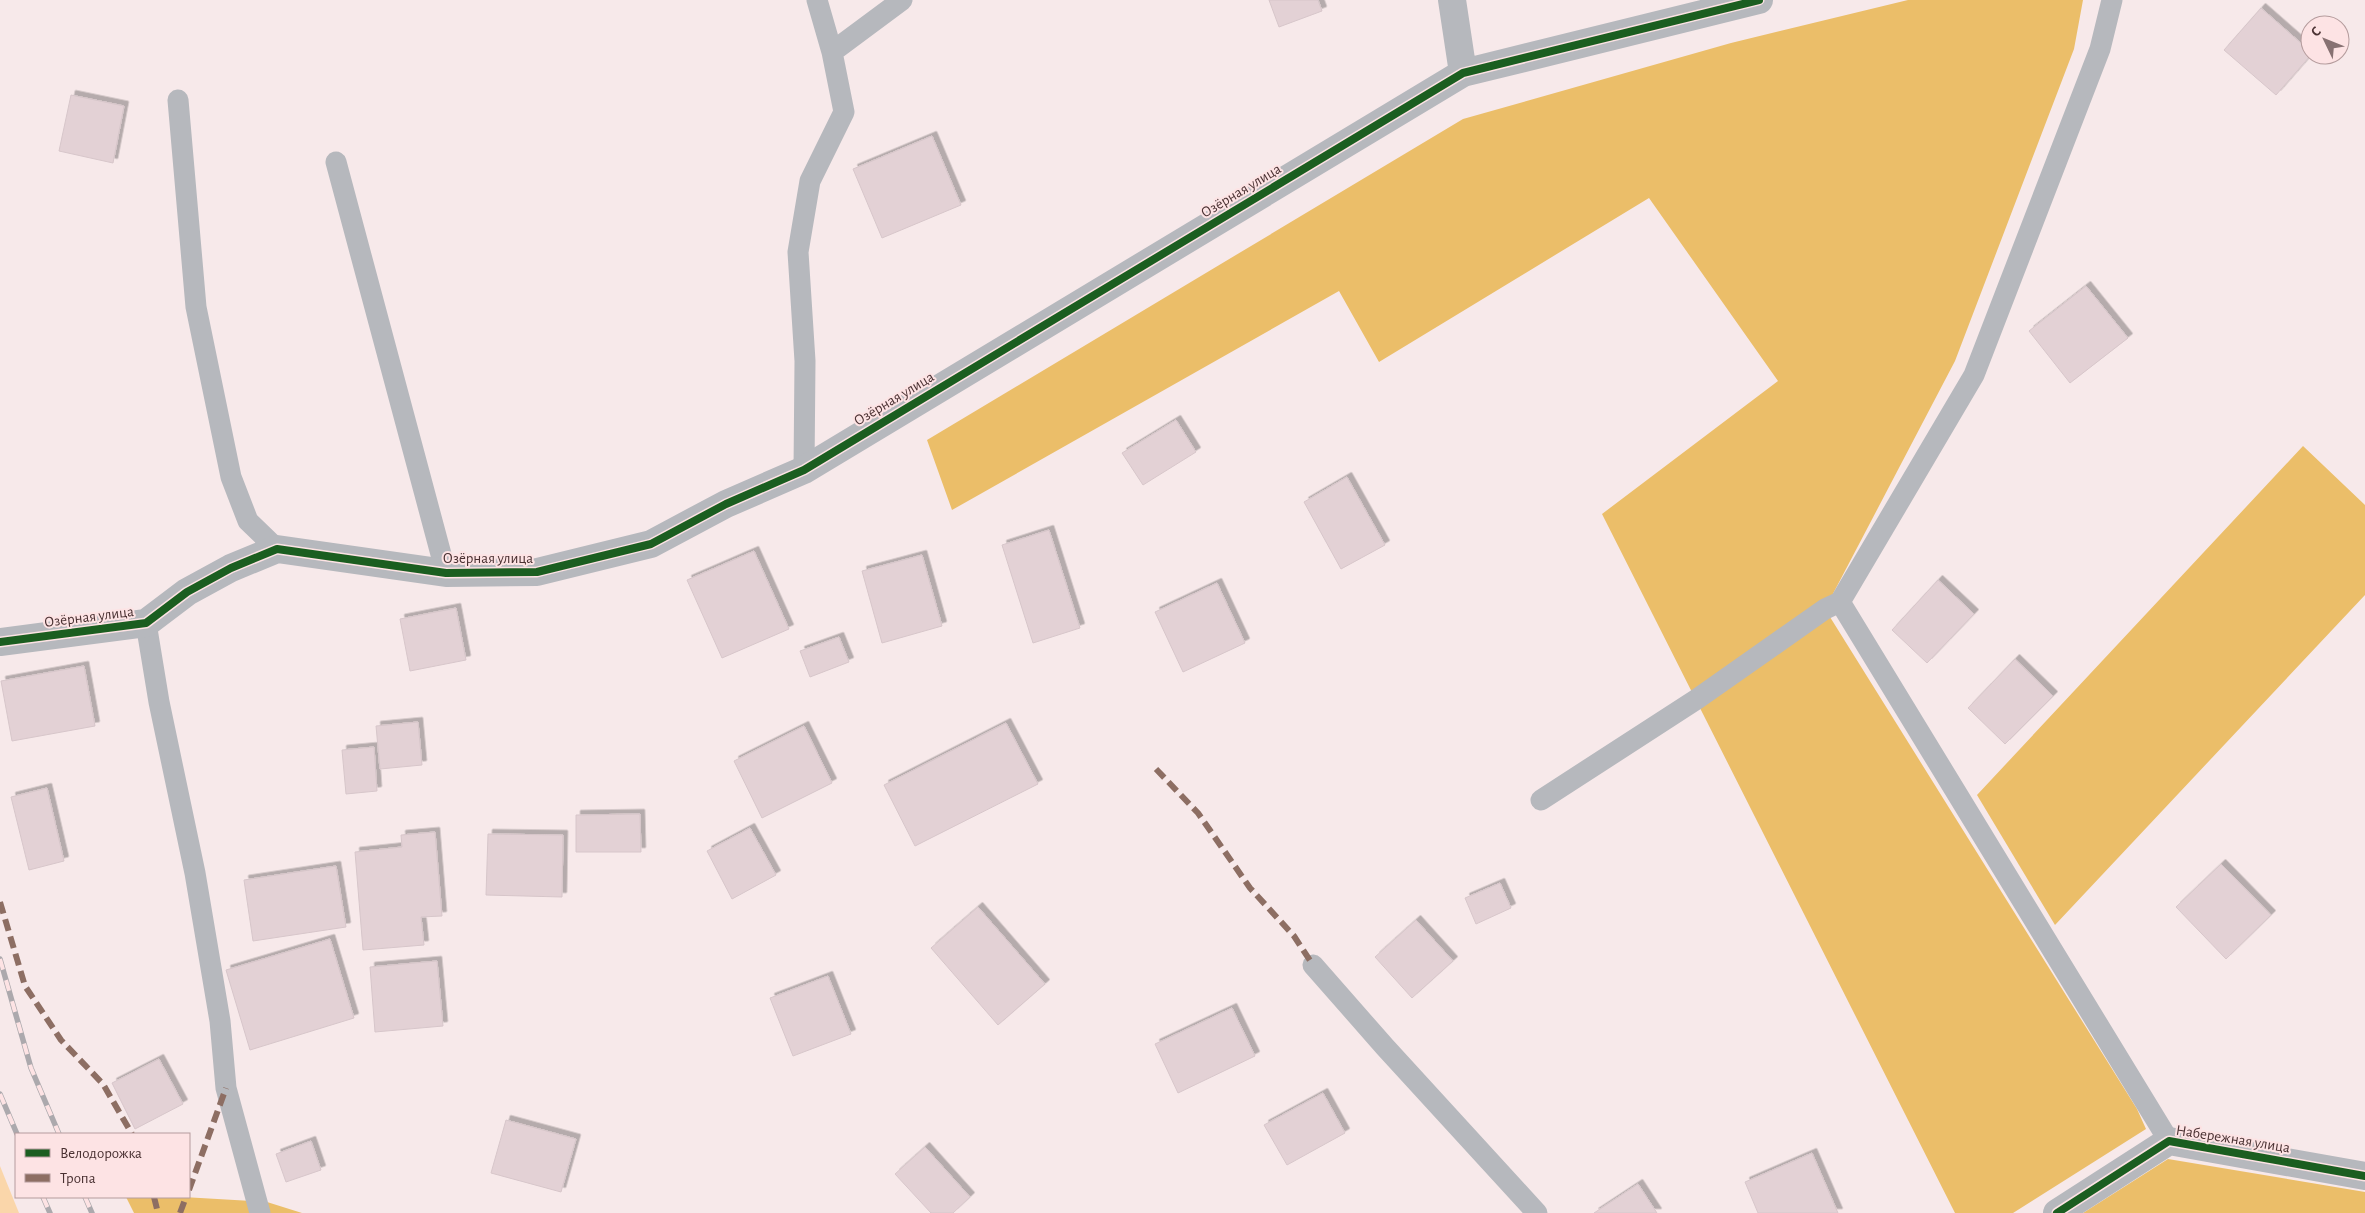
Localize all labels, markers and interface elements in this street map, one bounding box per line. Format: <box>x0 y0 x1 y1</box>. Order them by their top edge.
north arrow <box>2300 15 2350 65</box>
text: С <box>2308 24 2324 39</box>
street label: Озёрная улица <box>1198 161 1284 221</box>
street label: Озёрная улица <box>851 369 937 429</box>
street label: Озёрная улица <box>443 551 533 566</box>
street label: Озёрная улица <box>43 604 135 630</box>
street label: Набережная улица <box>2175 1123 2291 1155</box>
legend <box>15 1133 190 1198</box>
text: Велодорожка <box>60 1146 142 1161</box>
text: Тропа <box>60 1171 96 1186</box>

